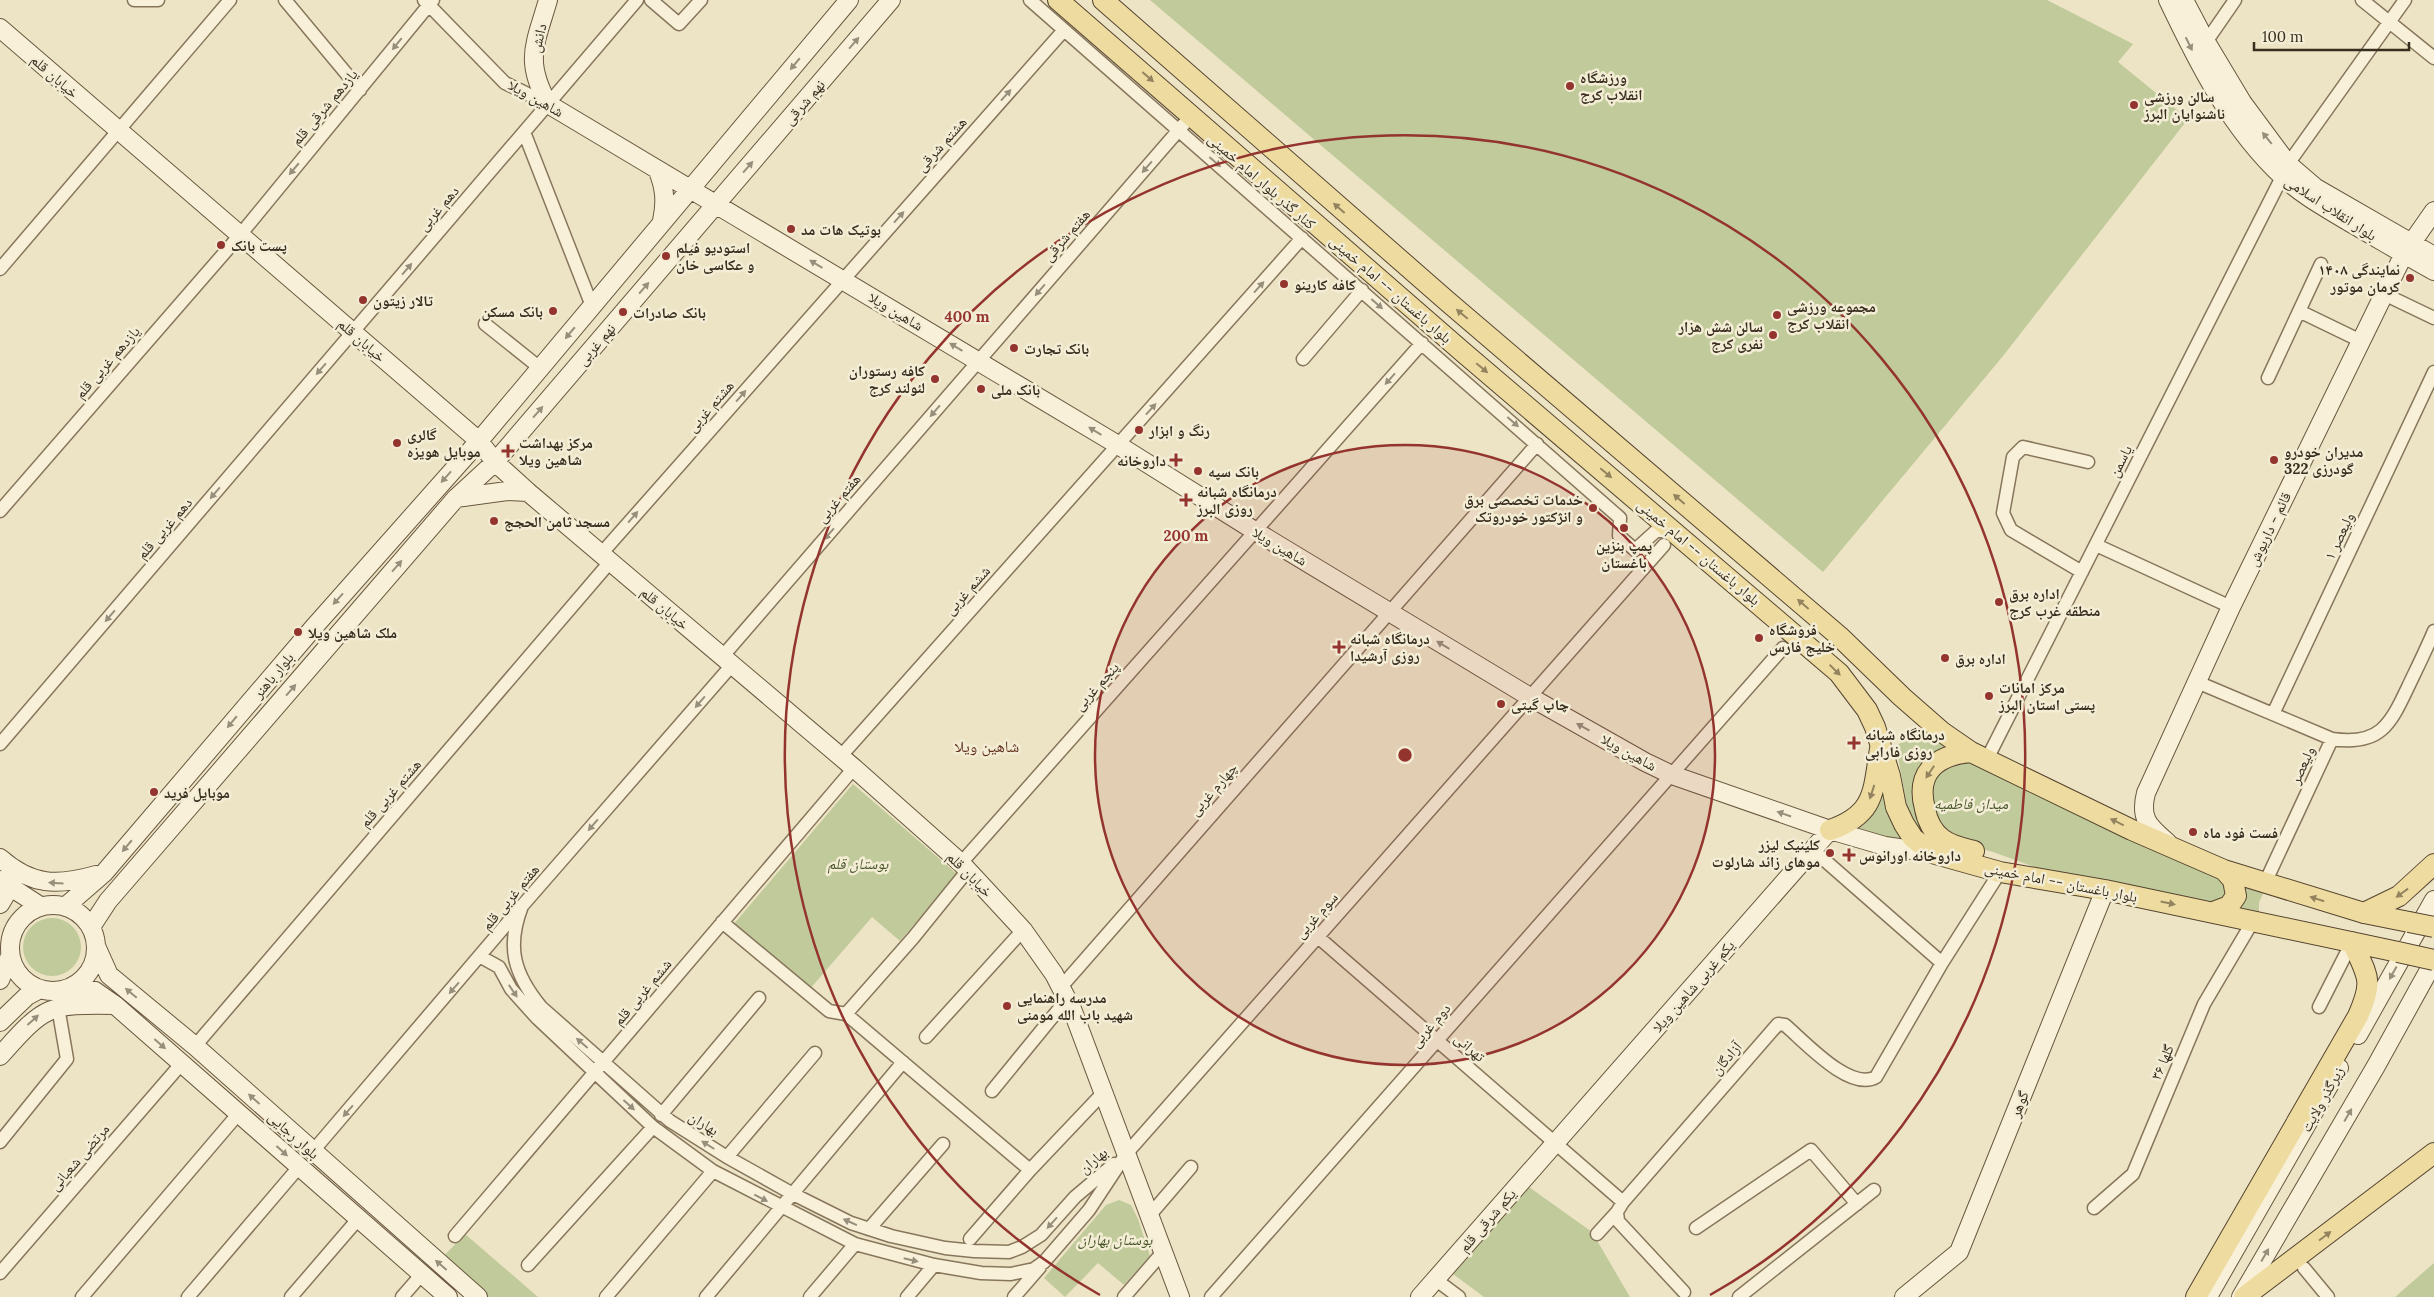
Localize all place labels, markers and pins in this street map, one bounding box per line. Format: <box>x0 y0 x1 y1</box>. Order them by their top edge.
place label: ورزشگاه انقلاب کرج <box>1580 68 1642 104</box>
marker: ورزشگاه انقلاب کرج <box>1564 80 1576 92</box>
place label: سالن ورزشی ناشنوایان البرز <box>2143 87 2225 123</box>
marker: سالن ورزشی ناشنوایان البرز <box>2128 99 2140 111</box>
place label: بوتیک هات مد <box>801 220 881 239</box>
marker: بوتیک هات مد <box>785 223 797 235</box>
place label: پست بانک <box>231 236 287 255</box>
place label: استودیو فیلم و عکاسی خان <box>676 238 754 274</box>
marker: پست بانک <box>215 239 227 251</box>
marker: استودیو فیلم و عکاسی خان <box>660 250 672 262</box>
place label: نمایندگی ۱۴۰۸ کرمان موتور <box>2318 260 2400 296</box>
marker: نمایندگی ۱۴۰۸ کرمان موتور <box>2404 272 2416 284</box>
place label: کافه کارینو <box>1294 275 1356 294</box>
marker: کافه کارینو <box>1278 278 1290 290</box>
place label: تالار زیتون <box>373 291 433 310</box>
marker: تالار زیتون <box>357 294 369 306</box>
place label: مجموعه ورزشی انقلاب کرج <box>1787 297 1876 333</box>
place label: بانک مسکن <box>481 302 543 321</box>
place label: بانک صادرات <box>633 303 706 322</box>
marker: بانک مسکن <box>547 305 559 317</box>
marker: بانک صادرات <box>617 306 629 318</box>
marker: مجموعه ورزشی انقلاب کرج <box>1771 309 1783 321</box>
place label: سالن شش هزار نفری کرج <box>1677 317 1763 353</box>
marker: سالن شش هزار نفری کرج <box>1767 329 1779 341</box>
place label: بانک تجارت <box>1024 339 1089 358</box>
marker: بانک تجارت <box>1008 342 1020 354</box>
place label: کافه رستوران لئولند کرج <box>849 361 925 397</box>
marker: کافه رستوران لئولند کرج <box>929 373 941 385</box>
place label: بانک ملی <box>991 380 1040 399</box>
marker: بانک ملی <box>975 383 987 395</box>
place label: رنگ و ابزار <box>1148 421 1210 440</box>
marker: رنگ و ابزار <box>1133 424 1145 436</box>
place label: گالری موبایل هویزه <box>407 425 481 461</box>
place label: مرکز بهداشت شاهین ویلا <box>519 433 593 469</box>
marker: گالری موبایل هویزه <box>391 437 403 449</box>
place label: مدیران خودرو گودرزی 322 <box>2284 442 2363 478</box>
marker: مرکز بهداشت شاهین ویلا <box>501 444 515 458</box>
place label: داروخانه <box>1117 451 1166 470</box>
marker: داروخانه <box>1170 454 1182 466</box>
marker: مدیران خودرو گودرزی 322 <box>2268 454 2280 466</box>
place label: بانک سپه <box>1208 462 1259 481</box>
marker: بانک سپه <box>1192 465 1204 477</box>
place label: درمانگاه شبانه روزی البرز <box>1196 482 1277 518</box>
place label: خدمات تخصصی برق و انژکتور خودروتک <box>1464 490 1583 526</box>
marker: درمانگاه شبانه روزی البرز <box>1179 493 1193 507</box>
marker: خدمات تخصصی برق و انژکتور خودروتک <box>1587 502 1599 514</box>
place label: مسجد ثامن الحجج <box>504 512 610 532</box>
marker: مسجد ثامن الحجج <box>488 515 500 527</box>
marker: پمپ بنزین باغستان <box>1618 522 1630 534</box>
place label: پمپ بنزین باغستان <box>1596 536 1652 572</box>
place label: اداره برق منطقه غرب کرج <box>2009 584 2100 620</box>
marker: اداره برق منطقه غرب کرج <box>1993 596 2005 608</box>
place label: فروشگاه خلیج فارس <box>1769 620 1835 657</box>
place label: ملک شاهین ویلا <box>308 623 397 642</box>
marker: ملک شاهین ویلا <box>292 626 304 638</box>
place label: درمانگاه شبانه روزی آرشیدا <box>1350 629 1430 665</box>
marker: فروشگاه خلیج فارس <box>1753 632 1765 644</box>
marker: درمانگاه شبانه روزی آرشیدا <box>1332 640 1346 654</box>
place label: اداره برق <box>1955 649 2006 668</box>
marker: اداره برق <box>1939 652 1951 664</box>
place label: مرکز امانات پستی استان البرز <box>1998 678 2095 714</box>
marker: مرکز امانات پستی استان البرز <box>1983 690 1995 702</box>
place label: چاپ گیتی <box>1511 695 1569 714</box>
marker: چاپ گیتی <box>1495 698 1507 710</box>
place label: درمانگاه شبانه روزی فارابی <box>1865 725 1945 761</box>
marker: درمانگاه شبانه روزی فارابی <box>1847 736 1861 750</box>
centre of rings <box>1396 746 1414 764</box>
place label: موبایل فرید <box>164 783 230 802</box>
marker: موبایل فرید <box>148 786 160 798</box>
place label: فست فود ماه <box>2203 823 2278 842</box>
marker: فست فود ماه <box>2187 826 2199 838</box>
place label: کلینیک لیزر موهای زائد شارلوت <box>1712 835 1820 871</box>
place label: داروخانه اورانوس <box>1859 846 1961 865</box>
marker: کلینیک لیزر موهای زائد شارلوت <box>1824 847 1836 859</box>
marker: داروخانه اورانوس <box>1843 849 1855 861</box>
place label: مدرسه راهنمایی شهید باب الله مومنی <box>1017 988 1133 1024</box>
marker: مدرسه راهنمایی شهید باب الله مومنی <box>1001 1000 1013 1012</box>

